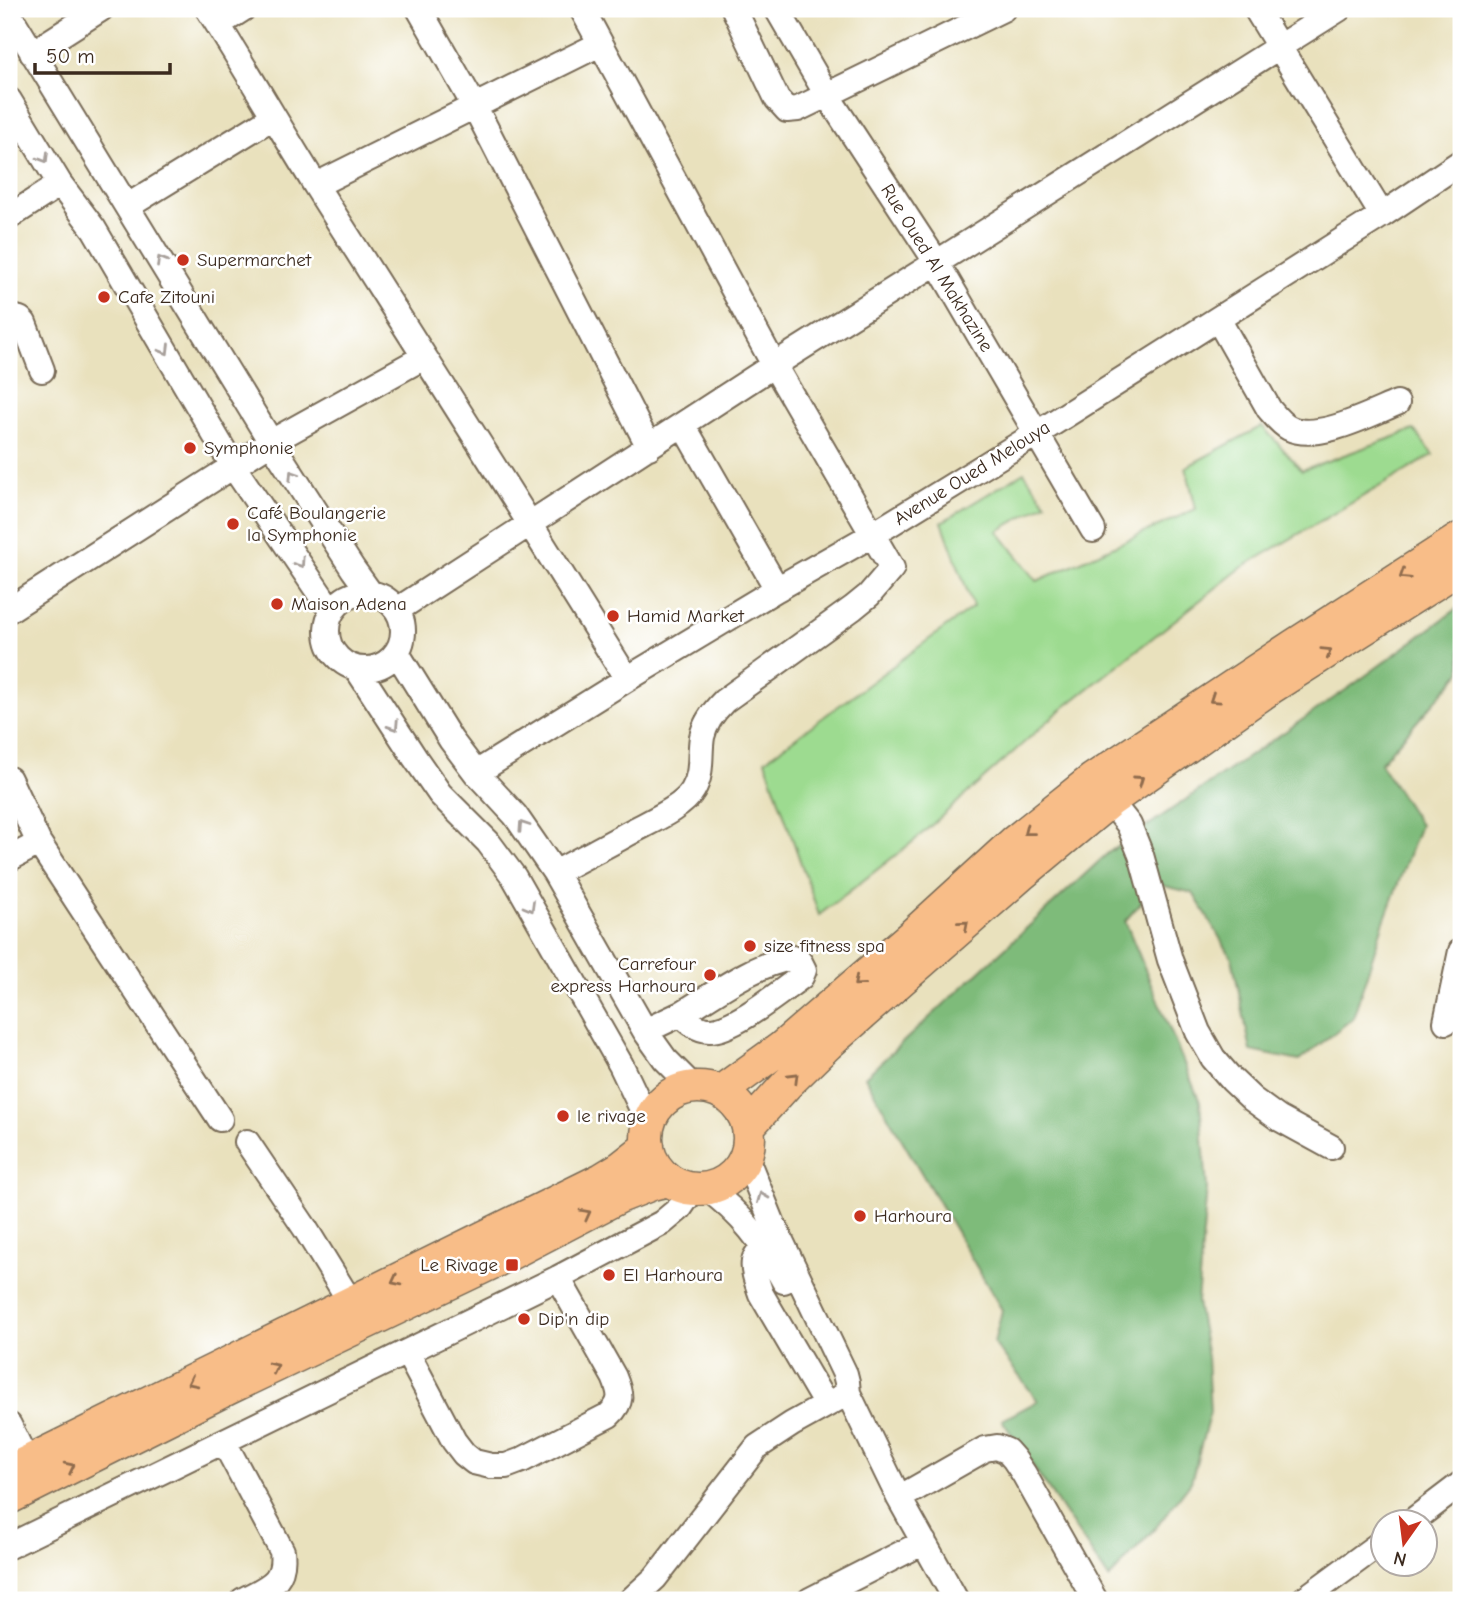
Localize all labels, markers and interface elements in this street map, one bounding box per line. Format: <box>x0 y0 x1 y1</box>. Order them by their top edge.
scale bar <box>35 32 170 76</box>
text: 50 m <box>46 44 95 68</box>
one-way arrow <box>36 150 49 163</box>
street label: Rue Oued Al Makhazine <box>876 180 998 356</box>
place label: Supermarchet <box>197 249 312 271</box>
marker: Supermarchet <box>175 252 191 268</box>
one-way arrow <box>156 255 169 268</box>
place label: Cafe Zitouni <box>118 286 215 308</box>
marker: Cafe Zitouni <box>96 289 112 305</box>
one-way arrow <box>157 343 170 356</box>
street label: Avenue Oued Melouya <box>890 416 1054 530</box>
place label: Symphonie <box>204 437 293 459</box>
marker: Symphonie <box>182 440 198 456</box>
one-way arrow <box>288 470 301 483</box>
place label: Café Boulangerie la Symphonie <box>247 502 386 546</box>
marker: Café Boulangerie la Symphonie <box>225 516 241 532</box>
one-way arrow <box>291 555 304 568</box>
one-way arrow <box>1399 566 1412 579</box>
place label: Maison Adena <box>291 593 407 615</box>
marker: Maison Adena <box>269 596 285 612</box>
place label: Hamid Market <box>627 605 745 627</box>
marker: Hamid Market <box>605 608 621 624</box>
one-way arrow <box>1320 647 1333 660</box>
one-way arrow <box>1208 691 1221 704</box>
one-way arrow <box>386 719 399 732</box>
one-way arrow <box>1131 776 1144 788</box>
one-way arrow <box>518 821 531 834</box>
one-way arrow <box>1024 822 1036 835</box>
one-way arrow <box>522 899 535 912</box>
one-way arrow <box>956 921 969 933</box>
place label: size fitness spa <box>764 935 885 957</box>
marker: size fitness spa <box>742 938 758 954</box>
place label: Carrefour express Harhoura <box>551 953 696 997</box>
marker: Carrefour express Harhoura <box>702 967 718 983</box>
one-way arrow <box>853 974 866 986</box>
one-way arrow <box>786 1072 799 1085</box>
place label: le rivage <box>577 1105 646 1127</box>
marker: le rivage <box>555 1108 571 1124</box>
one-way arrow <box>757 1192 771 1204</box>
place label: Harhoura <box>874 1205 952 1227</box>
marker: Harhoura <box>852 1208 868 1224</box>
one-way arrow <box>579 1209 591 1223</box>
place label: Le Rivage <box>420 1254 498 1276</box>
marker: Le Rivage <box>504 1257 520 1273</box>
place label: El Harhoura <box>623 1264 723 1286</box>
marker: El Harhoura <box>601 1267 617 1283</box>
one-way arrow <box>391 1272 403 1286</box>
place label: Dip'n dip <box>538 1308 609 1330</box>
marker: Dip'n dip <box>516 1311 532 1327</box>
one-way arrow <box>267 1361 279 1375</box>
one-way arrow <box>187 1373 199 1387</box>
one-way arrow <box>63 1462 75 1476</box>
north arrow <box>1368 1508 1438 1578</box>
text: N <box>1391 1546 1409 1571</box>

